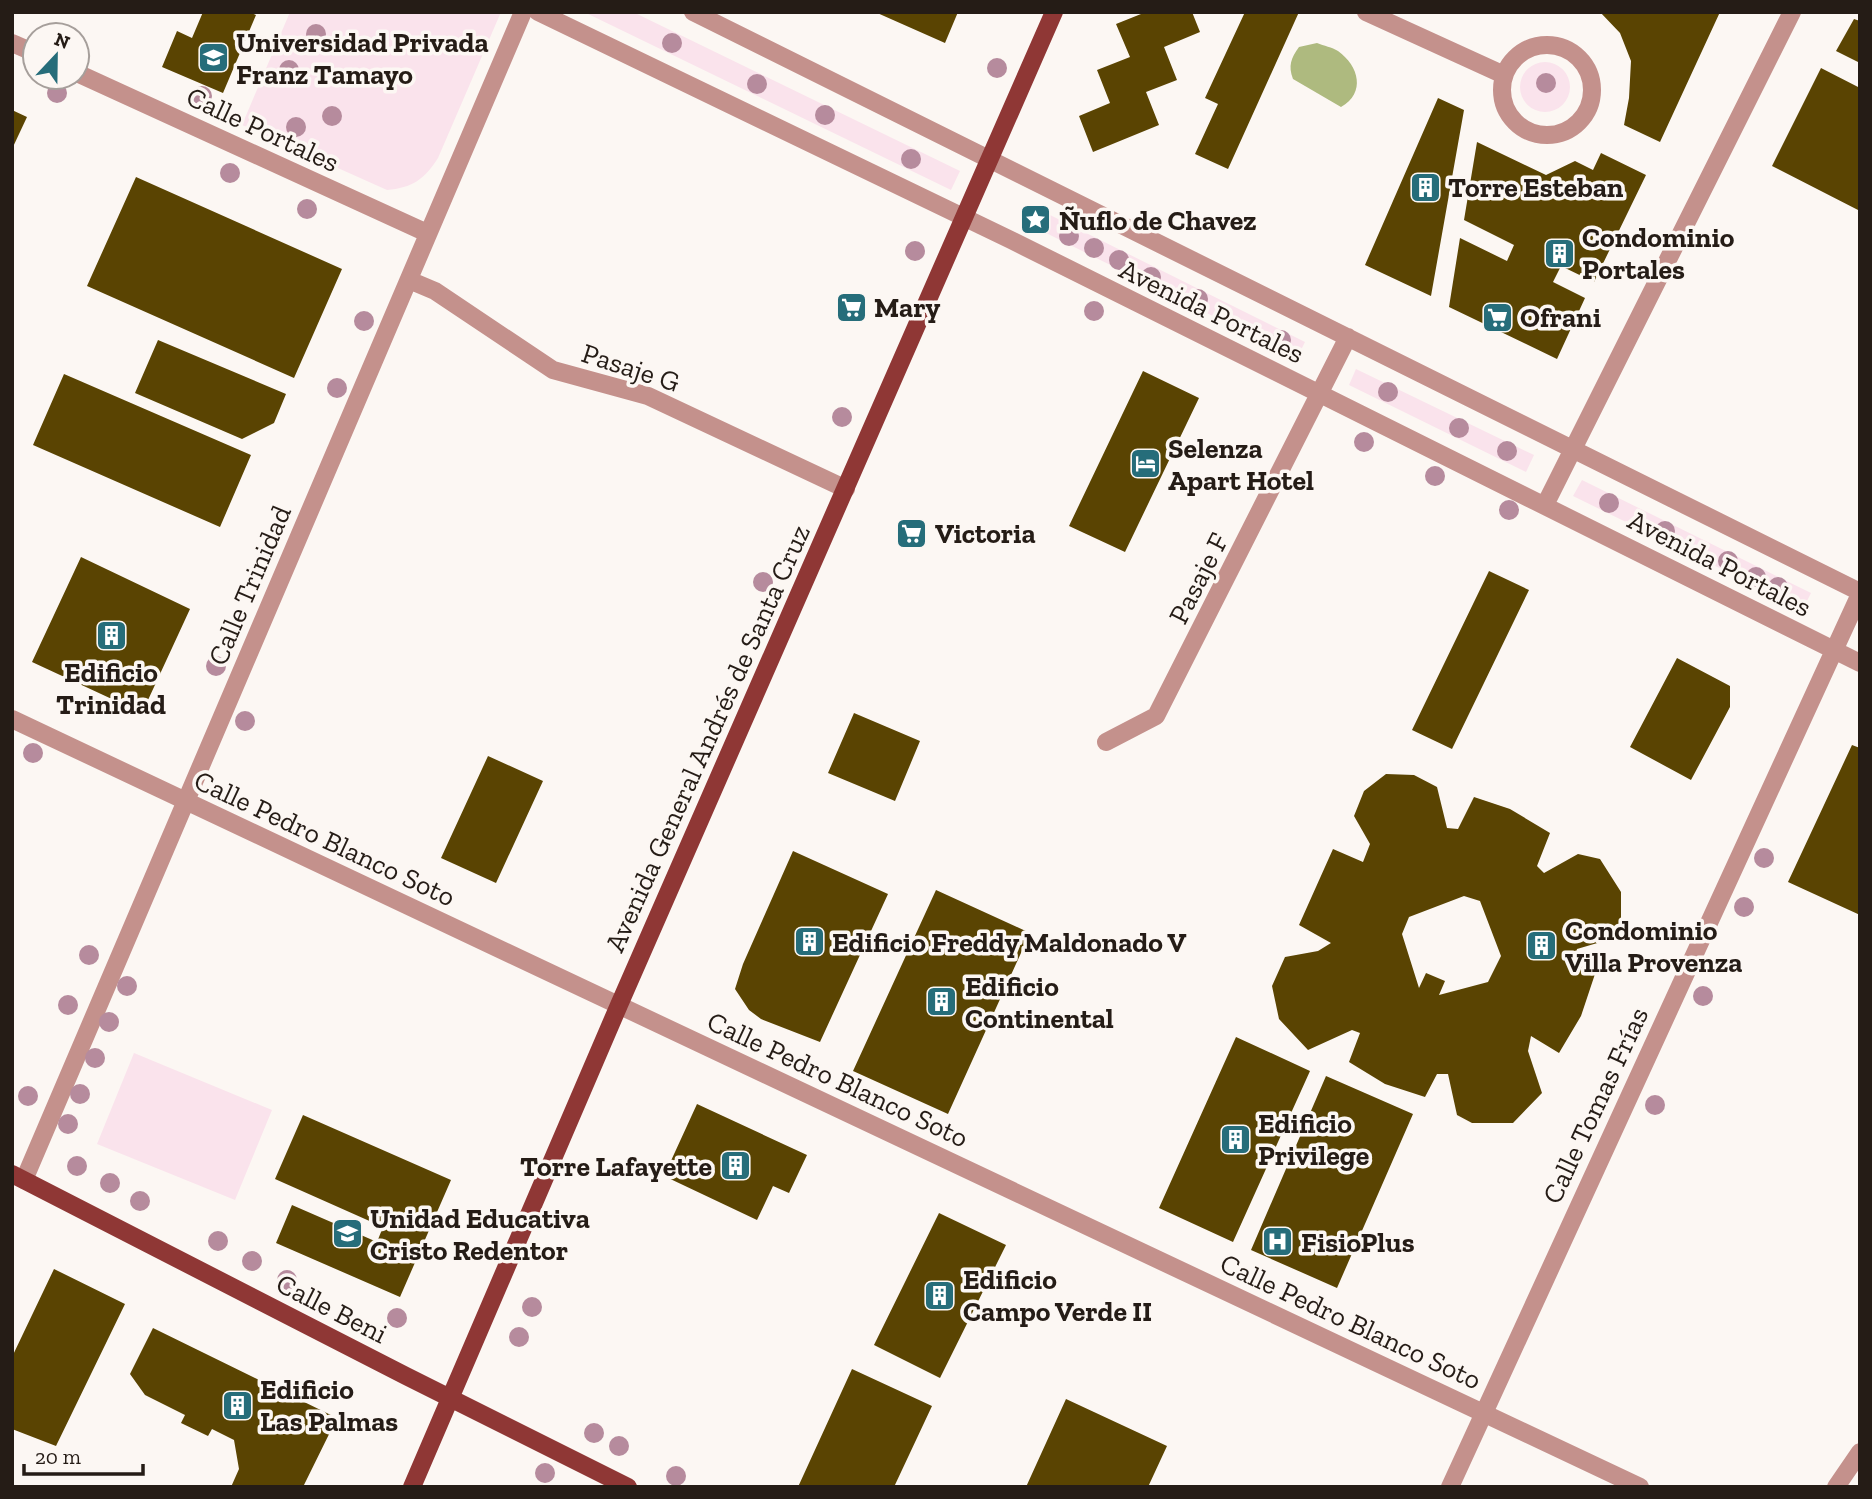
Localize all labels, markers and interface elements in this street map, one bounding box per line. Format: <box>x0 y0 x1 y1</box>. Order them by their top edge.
north arrow <box>21 21 91 91</box>
place label: Universidad Privada Franz Tamayo <box>236 26 489 91</box>
text: N <box>51 27 73 54</box>
school or university icon: Universidad Privada Franz Tamayo <box>196 41 230 75</box>
street label: Calle Portales <box>181 80 344 179</box>
building icon: Torre Esteban <box>1408 170 1442 204</box>
place label: Torre Esteban <box>1448 171 1624 204</box>
place icon: Ñuflo de Chavez <box>1019 203 1053 237</box>
place label: Ñuflo de Chavez <box>1059 204 1257 237</box>
place label: Condominio Portales <box>1582 221 1735 286</box>
building icon: Condominio Portales <box>1542 236 1576 270</box>
street label: Avenida Portales <box>1114 252 1309 370</box>
supermarket icon: Mary <box>834 290 868 324</box>
place label: Mary <box>874 291 940 324</box>
supermarket icon: Ofrani <box>1480 300 1514 334</box>
place label: Ofrani <box>1520 301 1601 334</box>
street label: Pasaje G <box>578 336 684 399</box>
place label: Selenza Apart Hotel <box>1168 432 1314 497</box>
hotel icon: Selenza Apart Hotel <box>1128 447 1162 481</box>
street label: Calle Trinidad <box>201 500 298 670</box>
street label: Avenida Portales <box>1623 503 1817 624</box>
supermarket icon: Victoria <box>895 516 929 550</box>
place label: Victoria <box>935 517 1036 550</box>
street label: Avenida General Andrés de Santa Cruz <box>598 519 817 957</box>
street label: Pasaje F <box>1162 527 1235 629</box>
building icon: Edificio Trinidad <box>94 618 128 652</box>
place label: Edificio Trinidad <box>56 656 166 721</box>
street label: Calle Pedro Blanco Soto <box>189 763 460 913</box>
place label: Condominio Villa Provenza <box>1565 914 1742 979</box>
building icon: Edificio Freddy Maldonado V <box>792 925 826 959</box>
place label: Edificio Freddy Maldonado V <box>832 926 1187 959</box>
building icon: Condominio Villa Provenza <box>1525 929 1559 963</box>
place label: Edificio Continental <box>965 970 1114 1035</box>
building icon: Edificio Continental <box>925 985 959 1019</box>
street label: Calle Tomas Frías <box>1536 1002 1655 1209</box>
street label: Calle Pedro Blanco Soto <box>702 1004 973 1154</box>
place label: Edificio Privilege <box>1258 1107 1369 1172</box>
building icon: Edificio Privilege <box>1218 1122 1252 1156</box>
building icon: Torre Lafayette <box>718 1149 752 1183</box>
place label: Torre Lafayette <box>520 1150 712 1183</box>
place label: Unidad Educativa Cristo Redentor <box>370 1202 590 1267</box>
school or university icon: Unidad Educativa Cristo Redentor <box>330 1217 364 1251</box>
hospital icon: FisioPlus <box>1261 1225 1295 1259</box>
place label: FisioPlus <box>1301 1226 1415 1259</box>
street label: Calle Pedro Blanco Soto <box>1215 1246 1486 1396</box>
place label: Edificio Campo Verde II <box>963 1263 1152 1328</box>
street label: Calle Beni <box>271 1267 393 1350</box>
building icon: Edificio Campo Verde II <box>923 1278 957 1312</box>
place label: Edificio Las Palmas <box>260 1373 398 1438</box>
building icon: Edificio Las Palmas <box>220 1388 254 1422</box>
scale bar <box>24 1432 144 1476</box>
text: 20 m <box>35 1444 81 1469</box>

